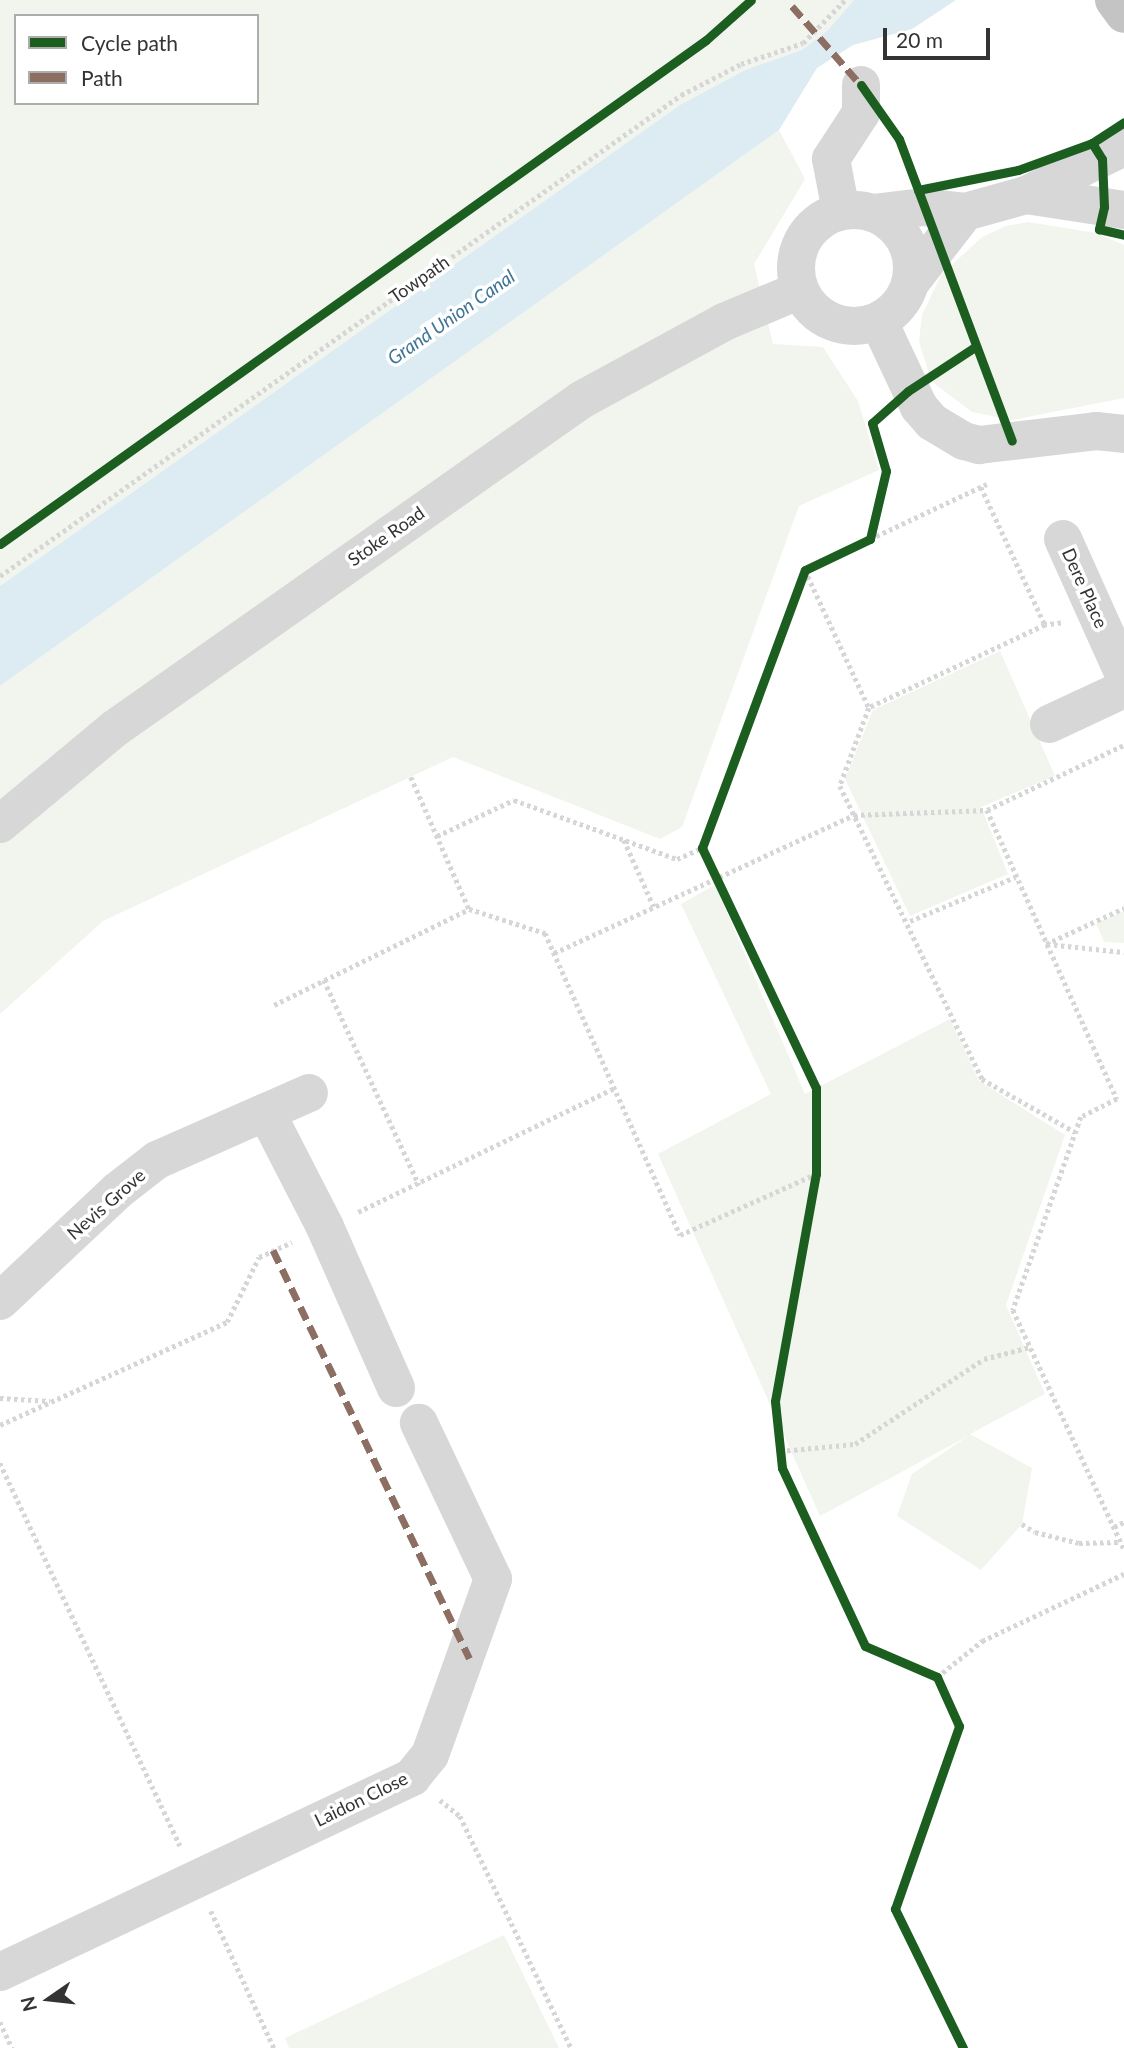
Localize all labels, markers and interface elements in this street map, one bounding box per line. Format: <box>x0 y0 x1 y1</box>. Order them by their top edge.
legend <box>14 14 259 105</box>
scale bar <box>886 14 993 58</box>
text: 20 m <box>896 27 943 52</box>
text: Cycle path <box>81 30 178 55</box>
text: Path <box>81 65 123 90</box>
street label: Towpath <box>385 251 453 307</box>
water label: Grand Union Canal <box>383 265 519 369</box>
street label: Stoke Road <box>344 502 428 570</box>
street label: Dere Place <box>1058 545 1112 631</box>
street label: Nevis Grove <box>63 1164 149 1244</box>
street label: Laidon Close <box>311 1767 411 1831</box>
north arrow <box>14 1964 84 2034</box>
text: N <box>15 1994 41 2014</box>

